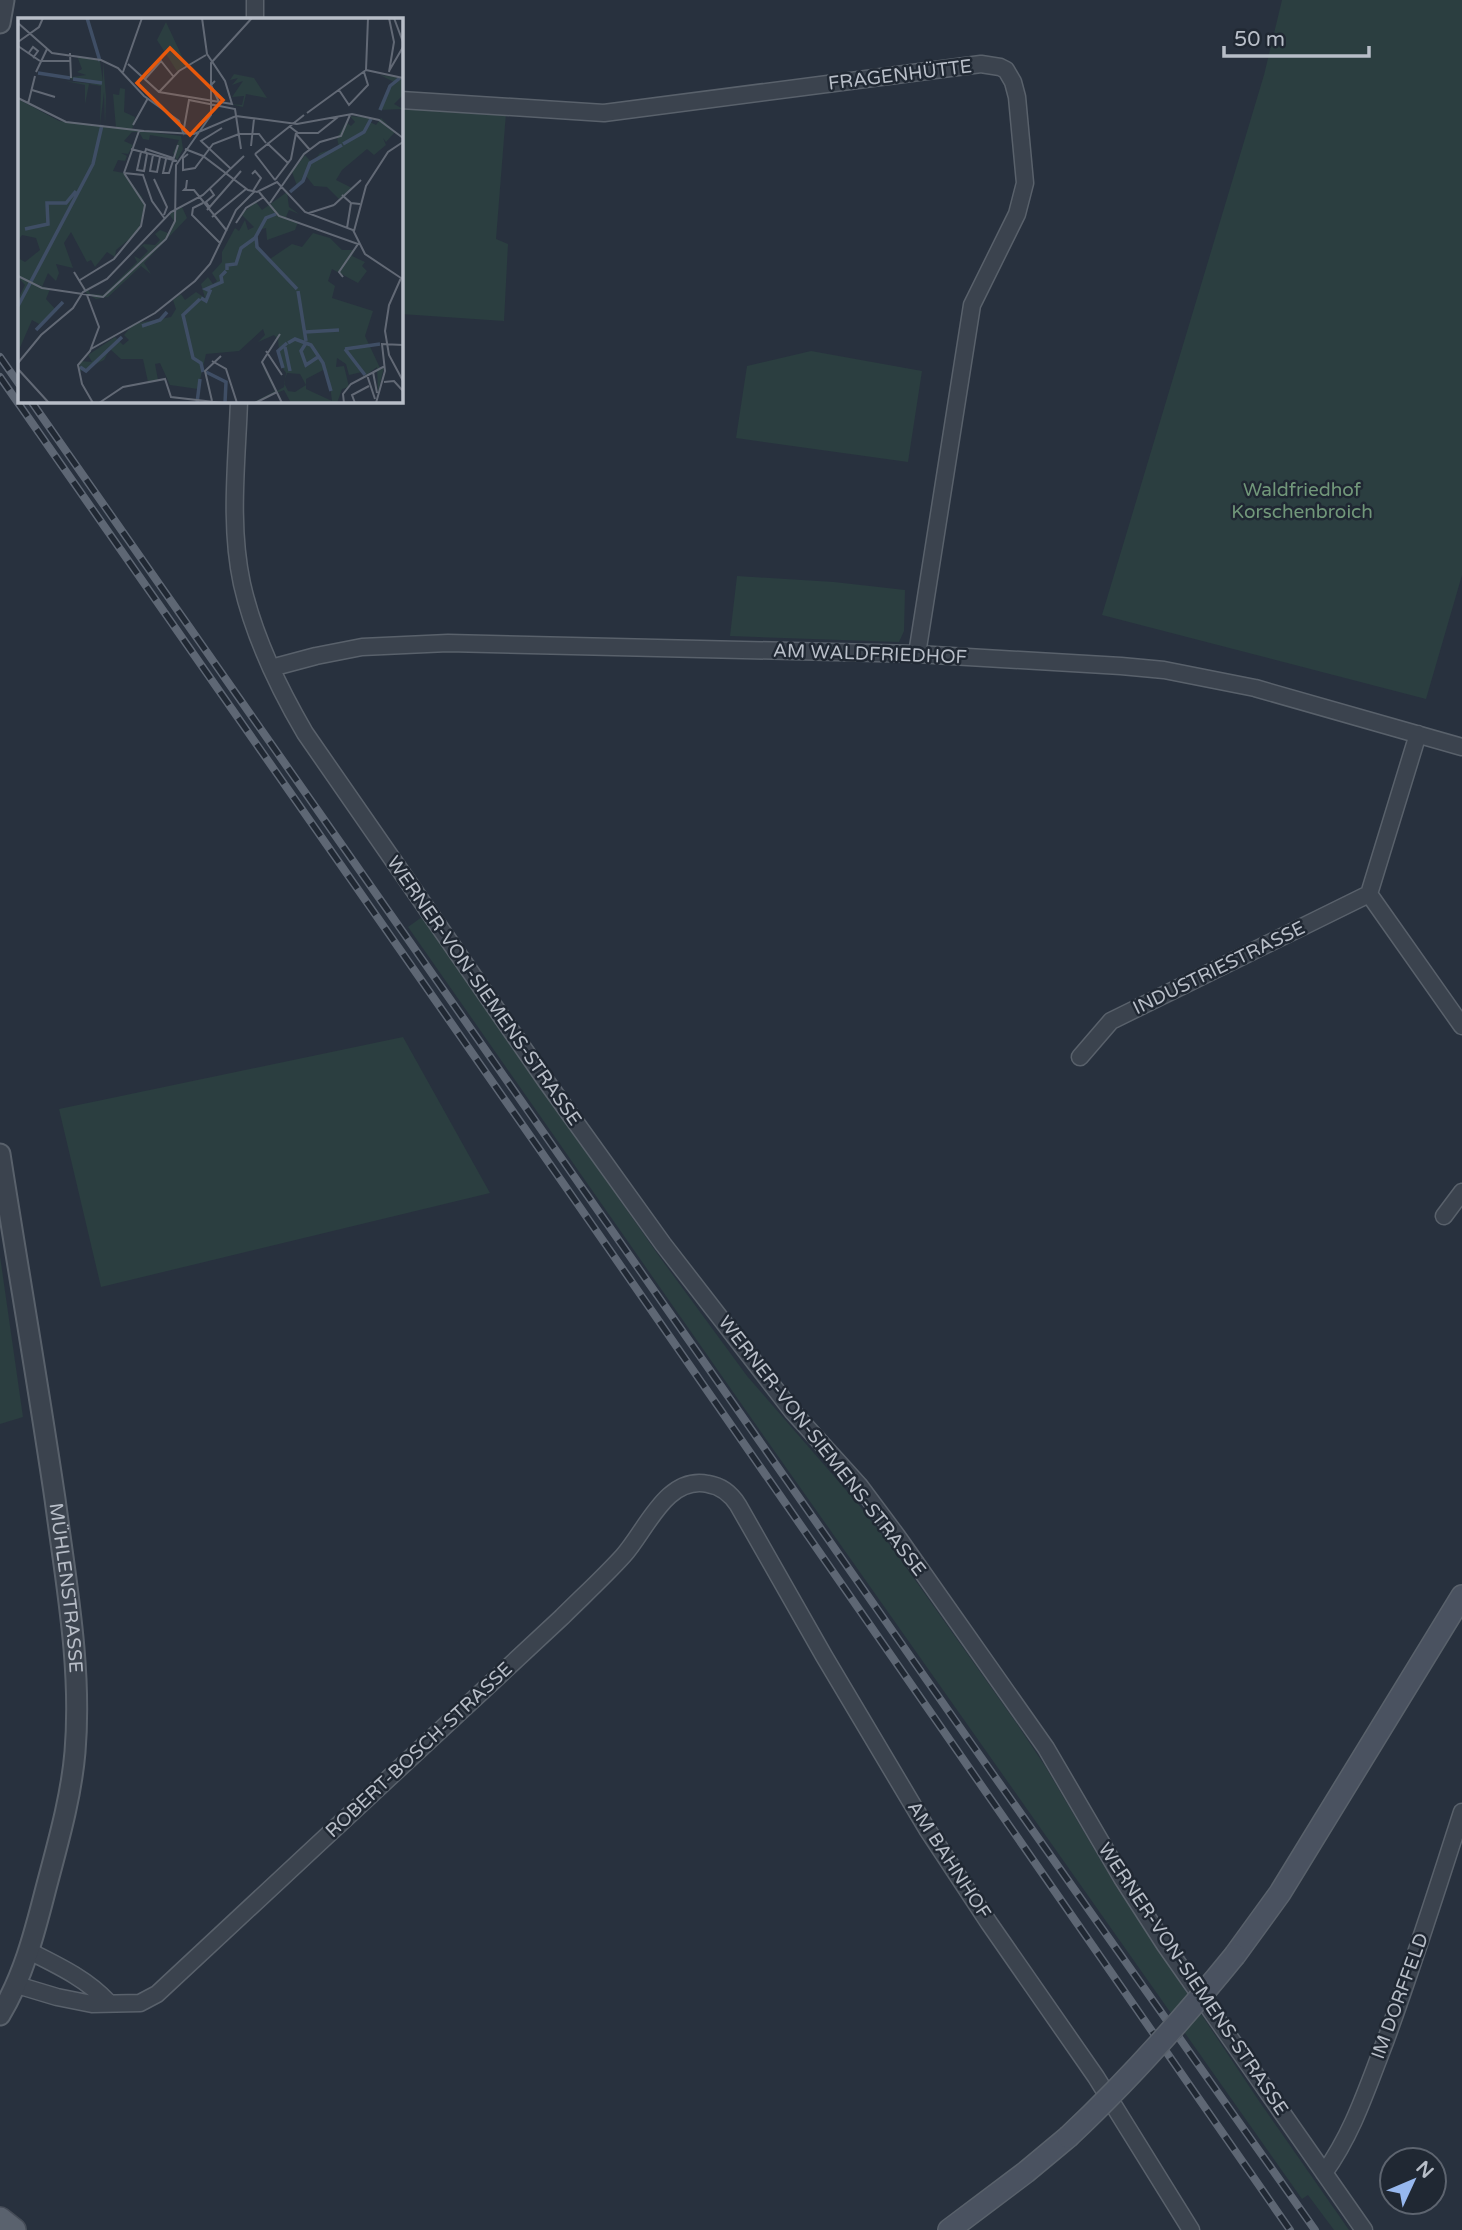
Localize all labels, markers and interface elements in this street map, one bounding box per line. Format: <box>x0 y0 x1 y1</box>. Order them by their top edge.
scale bar <box>1224 14 1369 58</box>
inset map <box>18 18 402 402</box>
text: 50 m <box>1234 27 1285 52</box>
street label: FRAGENHÜTTE <box>827 55 973 95</box>
park label: Waldfriedhof Korschenbroich <box>1231 479 1373 523</box>
street label: AM WALDFRIEDHOF <box>773 640 967 668</box>
street label: WERNER-VON-SIEMENS-STRASSE <box>382 852 586 1130</box>
street label: INDUSTRIESTRASSE <box>1129 917 1309 1019</box>
street label: WERNER-VON-SIEMENS-STRASSE <box>714 1312 930 1580</box>
street label: MÜHLENSTRASSE <box>45 1501 87 1674</box>
street label: ROBERT-BOSCH-STRASSE <box>321 1658 517 1842</box>
street label: AM BAHNHOF <box>903 1797 995 1923</box>
street label: WERNER-VON-SIEMENS-STRASSE <box>1093 1839 1293 2119</box>
street label: IM DORFFELD <box>1367 1930 1433 2062</box>
north arrow <box>1378 2146 1448 2216</box>
text: N <box>1411 2157 1438 2183</box>

